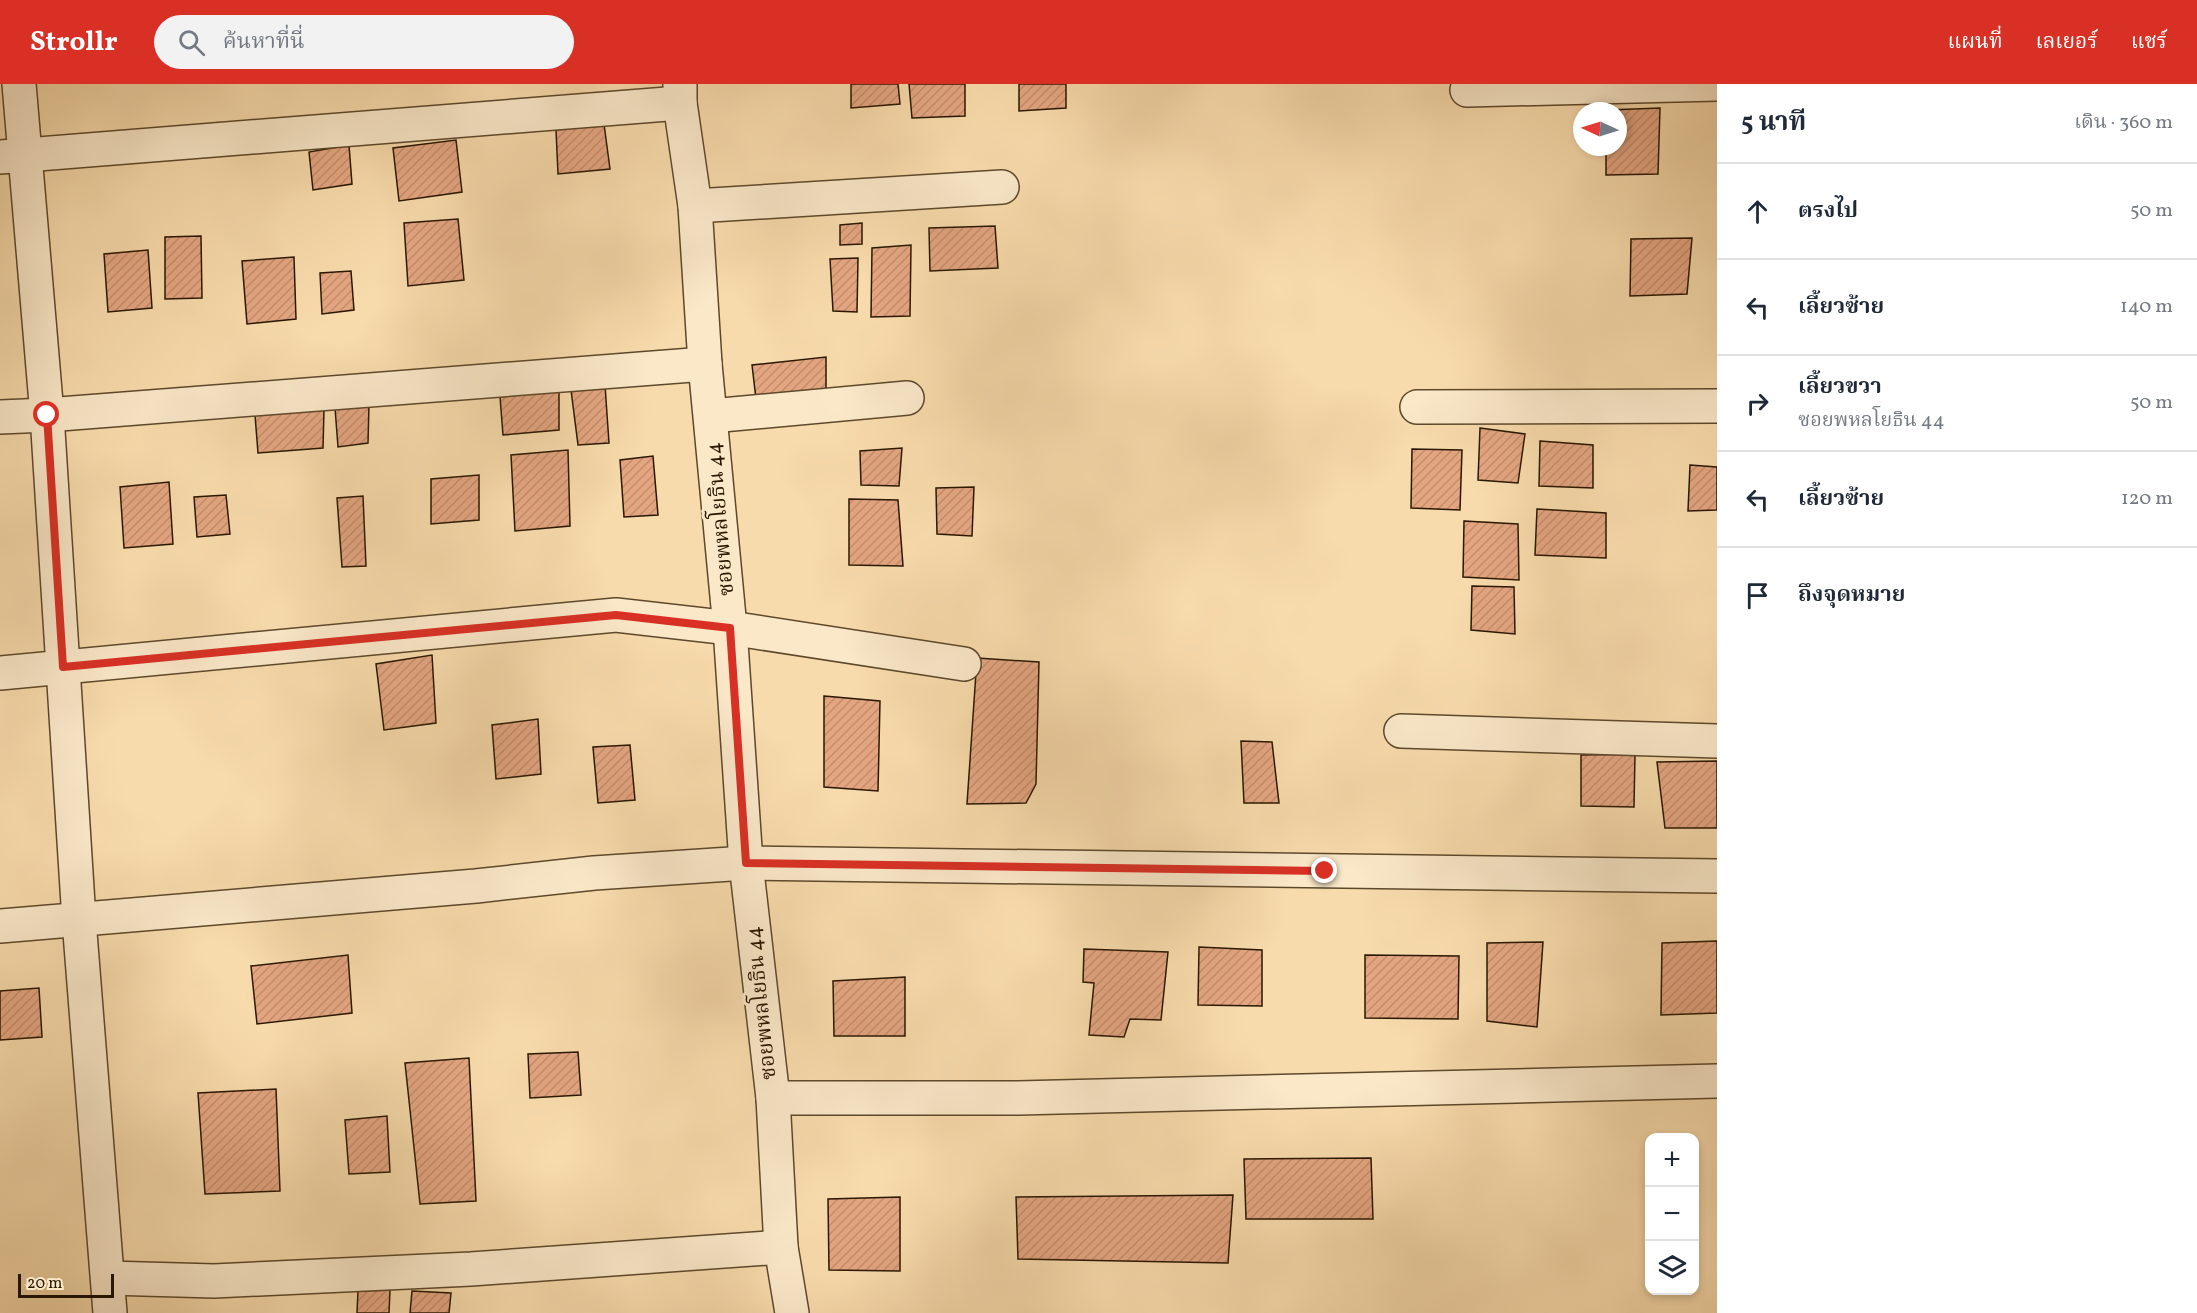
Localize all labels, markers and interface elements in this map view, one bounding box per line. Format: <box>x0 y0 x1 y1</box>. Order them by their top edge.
search box <box>154 15 574 69</box>
text: Strollr <box>30 23 118 62</box>
icon: search <box>175 26 208 59</box>
text: ค้นหาที่นี่ <box>223 27 305 58</box>
text: แผนที่ <box>1948 28 2003 57</box>
text: เลเยอร์ <box>2036 28 2098 57</box>
text: แชร์ <box>2131 28 2167 57</box>
north arrow <box>1573 102 1627 156</box>
text: 5 นาที <box>1741 105 1806 141</box>
text: เดิน · 360 m <box>2074 109 2173 137</box>
icon: ahead <box>1741 195 1774 228</box>
text: ตรงไป <box>1798 196 1858 227</box>
text: 50 m <box>2130 197 2173 225</box>
icon: left <box>1741 291 1774 324</box>
text: เลี้ยวซ้าย <box>1798 292 1884 323</box>
text: 140 m <box>2120 293 2173 321</box>
text: เลี้ยวขวา <box>1798 372 1882 403</box>
icon: right <box>1741 387 1774 420</box>
text: 50 m <box>2130 389 2173 417</box>
route start <box>33 401 59 427</box>
text: ซอยพหลโยธิน 44 <box>1798 407 1945 435</box>
street label: ซอยพหลโยธิน 44 <box>698 441 742 597</box>
icon: left <box>1741 483 1774 516</box>
text: เลี้ยวซ้าย <box>1798 484 1884 515</box>
text: 120 m <box>2121 485 2173 513</box>
icon: arrive <box>1741 579 1774 612</box>
text: ถึงจุดหมาย <box>1798 580 1905 611</box>
route end <box>1311 857 1337 883</box>
street label: ซอยพหลโยธิน 44 <box>738 925 784 1081</box>
map controls <box>1645 1133 1699 1295</box>
button: + <box>1645 1133 1699 1187</box>
button: − <box>1645 1187 1699 1241</box>
button: layers <box>1645 1241 1699 1295</box>
scale bar <box>18 1271 114 1298</box>
text: 20 m <box>27 1273 62 1295</box>

